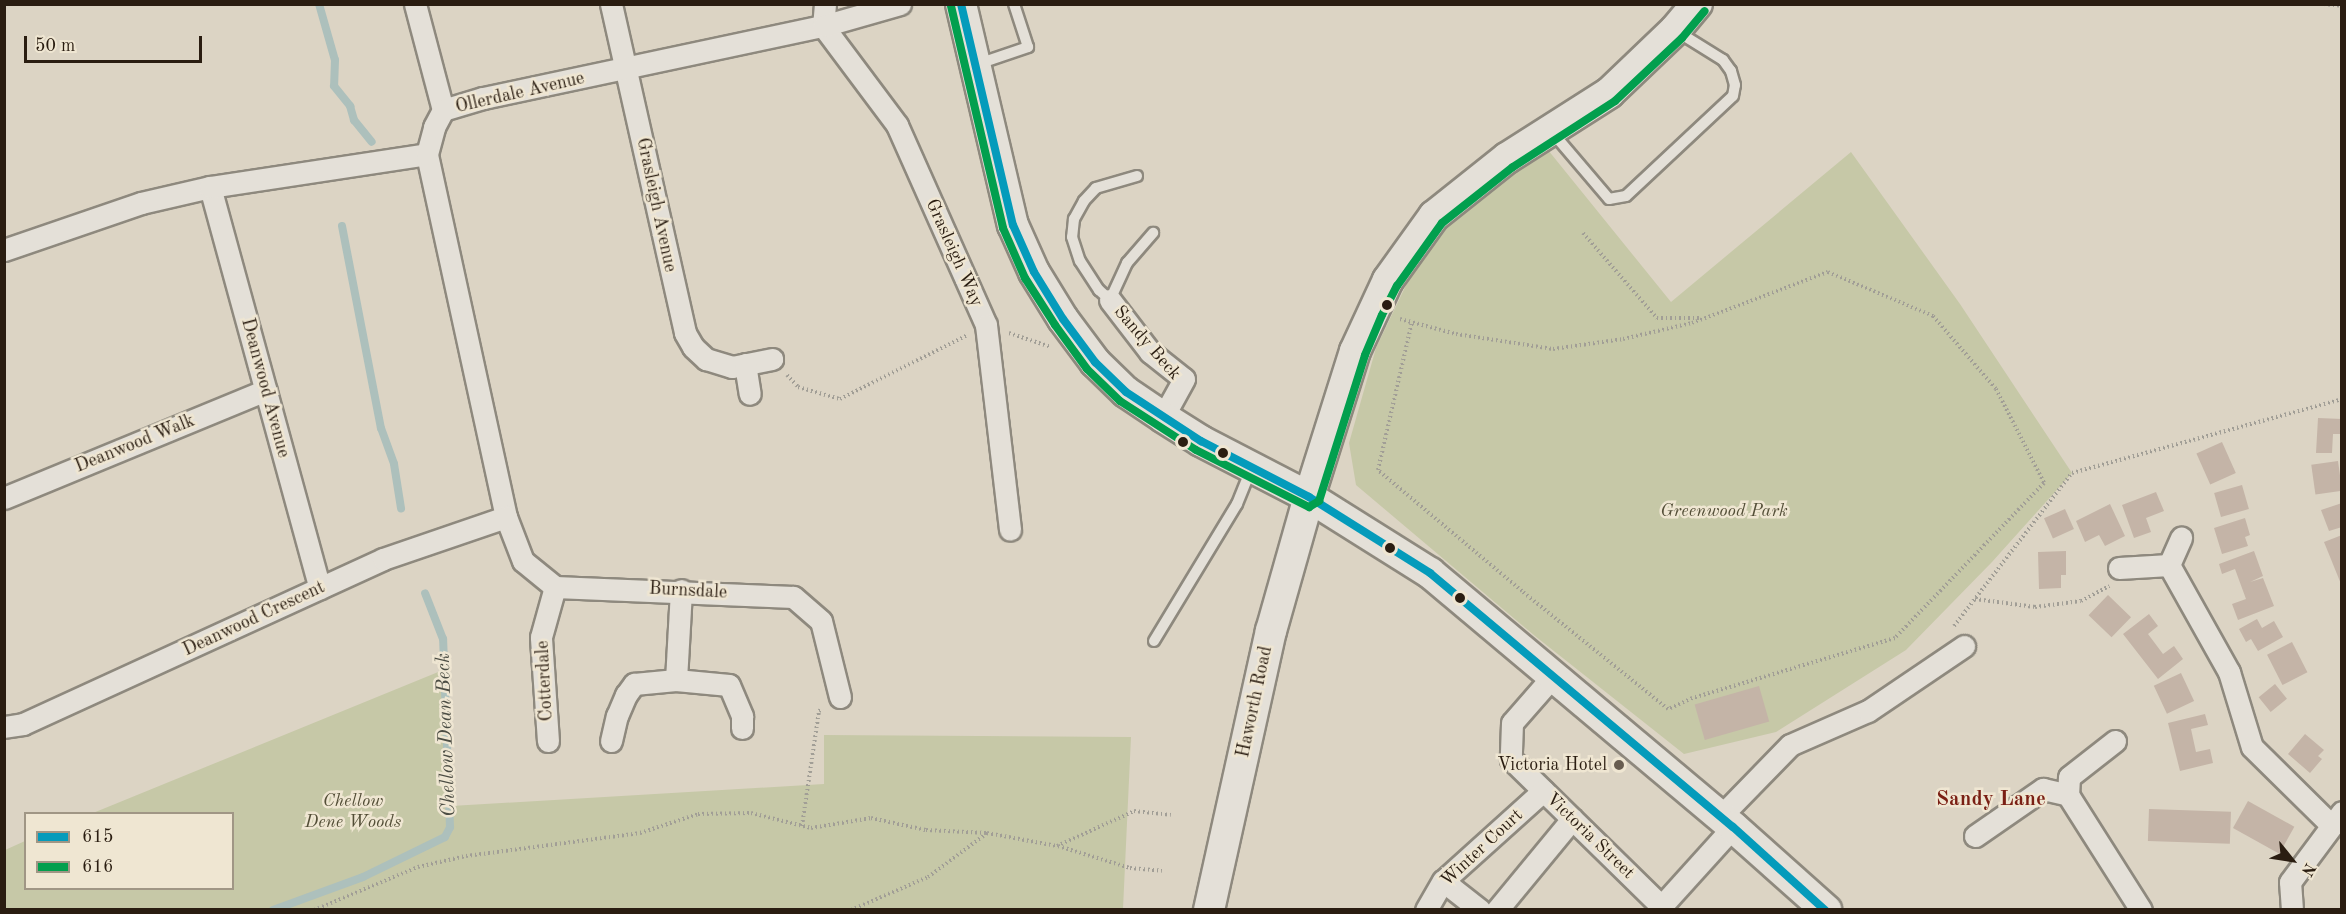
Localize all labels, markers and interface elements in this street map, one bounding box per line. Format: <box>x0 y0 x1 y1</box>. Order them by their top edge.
scale bar <box>27 24 206 62</box>
text: 50 m <box>35 37 75 55</box>
street label: Ollerdale Avenue <box>453 68 587 118</box>
street label: Grasleigh Avenue <box>631 136 681 274</box>
street label: Grasleigh Way <box>921 196 987 310</box>
unlabelled marker <box>1381 299 1393 311</box>
street label: Sandy Beck <box>1109 301 1185 385</box>
street label: Deanwood Avenue <box>236 316 294 460</box>
street label: Deanwood Walk <box>72 410 198 478</box>
unlabelled marker <box>1177 436 1189 448</box>
unlabelled marker <box>1217 447 1229 459</box>
park label: Greenwood Park <box>1660 500 1788 522</box>
unlabelled marker <box>1384 542 1396 554</box>
street label: Deanwood Crescent <box>180 577 328 661</box>
street label: Burnsdale <box>648 578 728 604</box>
unlabelled marker <box>1454 592 1466 604</box>
street label: Cotterdale <box>532 640 558 722</box>
street label: Haworth Road <box>1233 644 1277 760</box>
water label: Chellow Dean Beck <box>432 653 462 817</box>
place label: Victoria Hotel <box>1497 754 1607 776</box>
marker: Victoria Hotel <box>1612 758 1626 772</box>
district label: Sandy Lane <box>1936 787 2046 813</box>
street label: Victoria Street <box>1541 788 1639 884</box>
park label: Chellow Dene Woods <box>305 791 401 834</box>
street label: Winter Court <box>1436 805 1528 891</box>
legend <box>24 812 234 890</box>
text: 615 <box>82 828 113 846</box>
north arrow <box>2262 830 2322 890</box>
text: 616 <box>82 858 113 876</box>
text: N <box>2298 860 2318 878</box>

